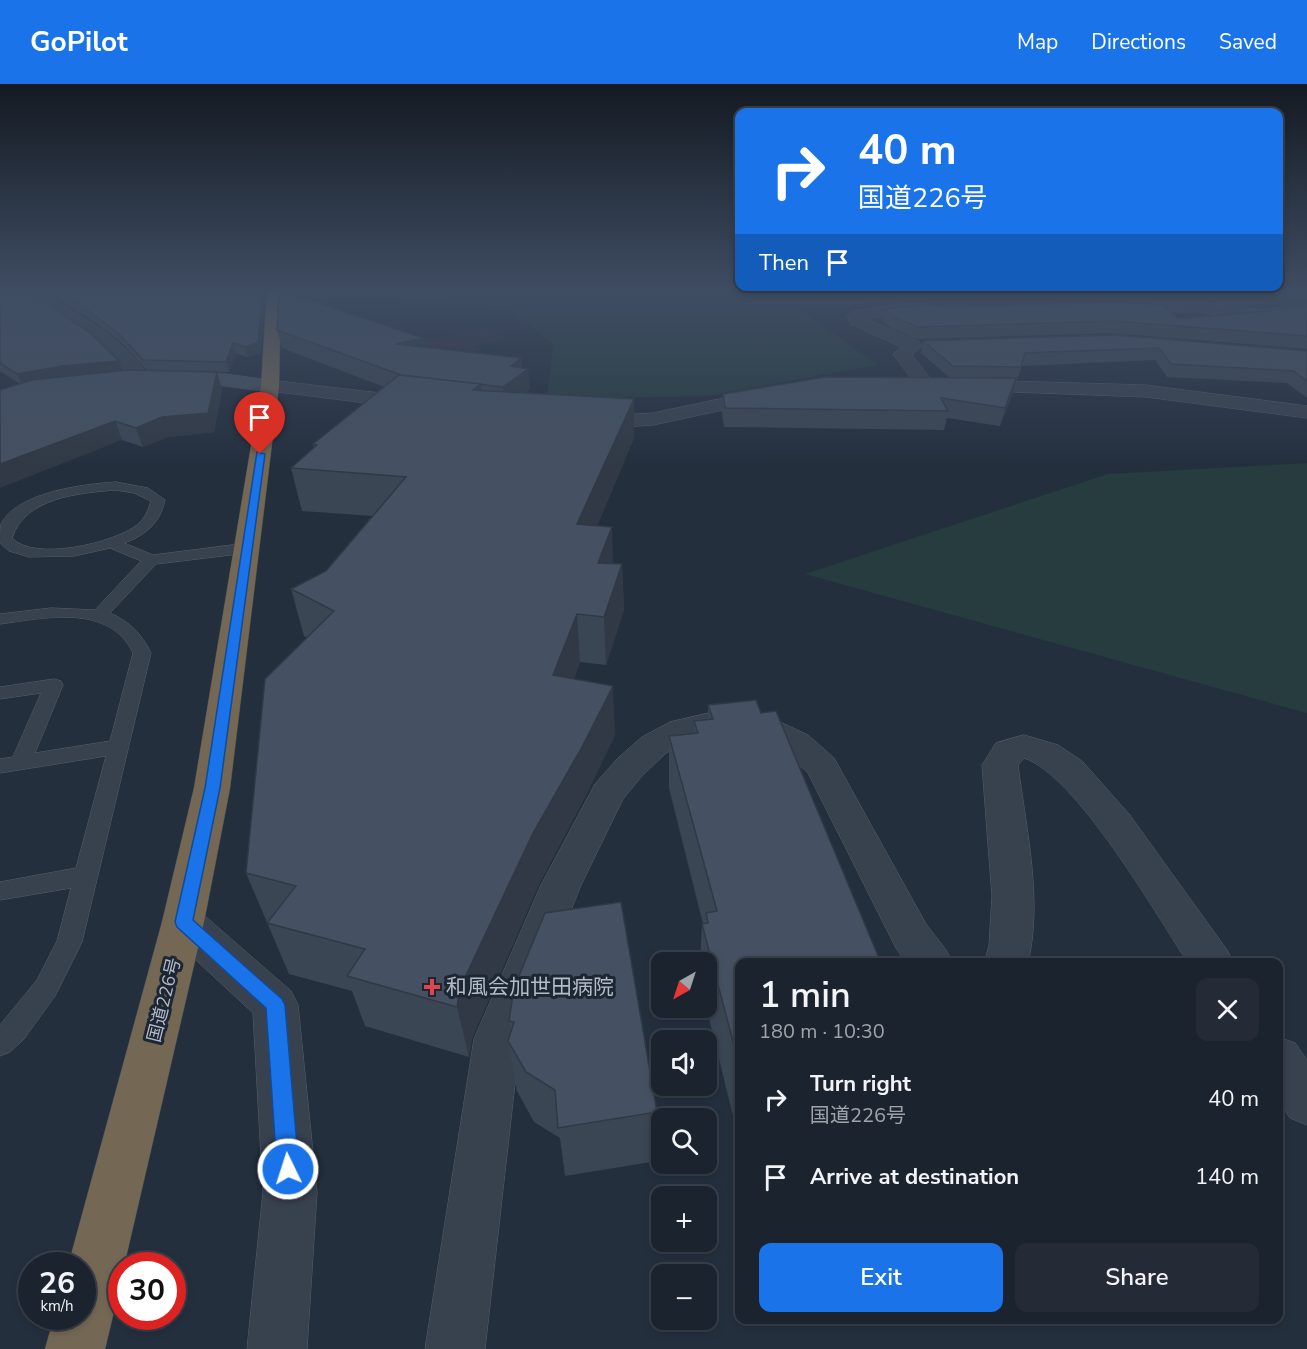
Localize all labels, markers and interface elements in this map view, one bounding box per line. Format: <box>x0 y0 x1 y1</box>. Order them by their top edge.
text: GoPilot <box>30 23 128 61</box>
text: Map <box>1017 28 1058 56</box>
text: Directions <box>1091 28 1186 56</box>
text: Saved <box>1219 28 1277 56</box>
text: 40 m <box>858 122 957 179</box>
icon: right <box>759 132 837 210</box>
text: 国道226号 <box>858 180 988 217</box>
icon: arrive <box>821 246 854 279</box>
text: Then <box>759 248 809 278</box>
pin <box>234 392 285 454</box>
icon: arrive <box>243 401 276 434</box>
north arrow <box>651 952 717 1018</box>
map controls <box>651 952 717 1330</box>
street label: 国道226号 <box>142 955 186 1045</box>
text: 1 min <box>759 971 851 1020</box>
place label: 和風会加世田病院 <box>446 973 614 1001</box>
marker: 和風会加世田病院 <box>423 978 441 996</box>
button: close <box>1196 978 1259 1041</box>
text: 180 m · 10:30 <box>759 1018 885 1045</box>
button: sound <box>651 1030 717 1096</box>
text: Turn right <box>810 1069 911 1099</box>
icon: right <box>759 1083 792 1116</box>
text: 40 m <box>1208 1084 1259 1114</box>
text: 国道226号 <box>810 1102 906 1129</box>
button: search <box>651 1108 717 1174</box>
position arrow <box>256 1137 320 1201</box>
icon: arrive <box>759 1161 792 1194</box>
text: Arrive at destination <box>810 1162 1019 1192</box>
text: 140 m <box>1195 1162 1259 1192</box>
button: + <box>651 1186 717 1252</box>
button: Exit <box>759 1243 1003 1312</box>
button: Share <box>1015 1243 1259 1312</box>
speed limit sign: 30 <box>108 1252 186 1330</box>
text: 26 <box>39 1263 75 1304</box>
button: − <box>651 1264 717 1330</box>
text: km/h <box>40 1296 74 1316</box>

